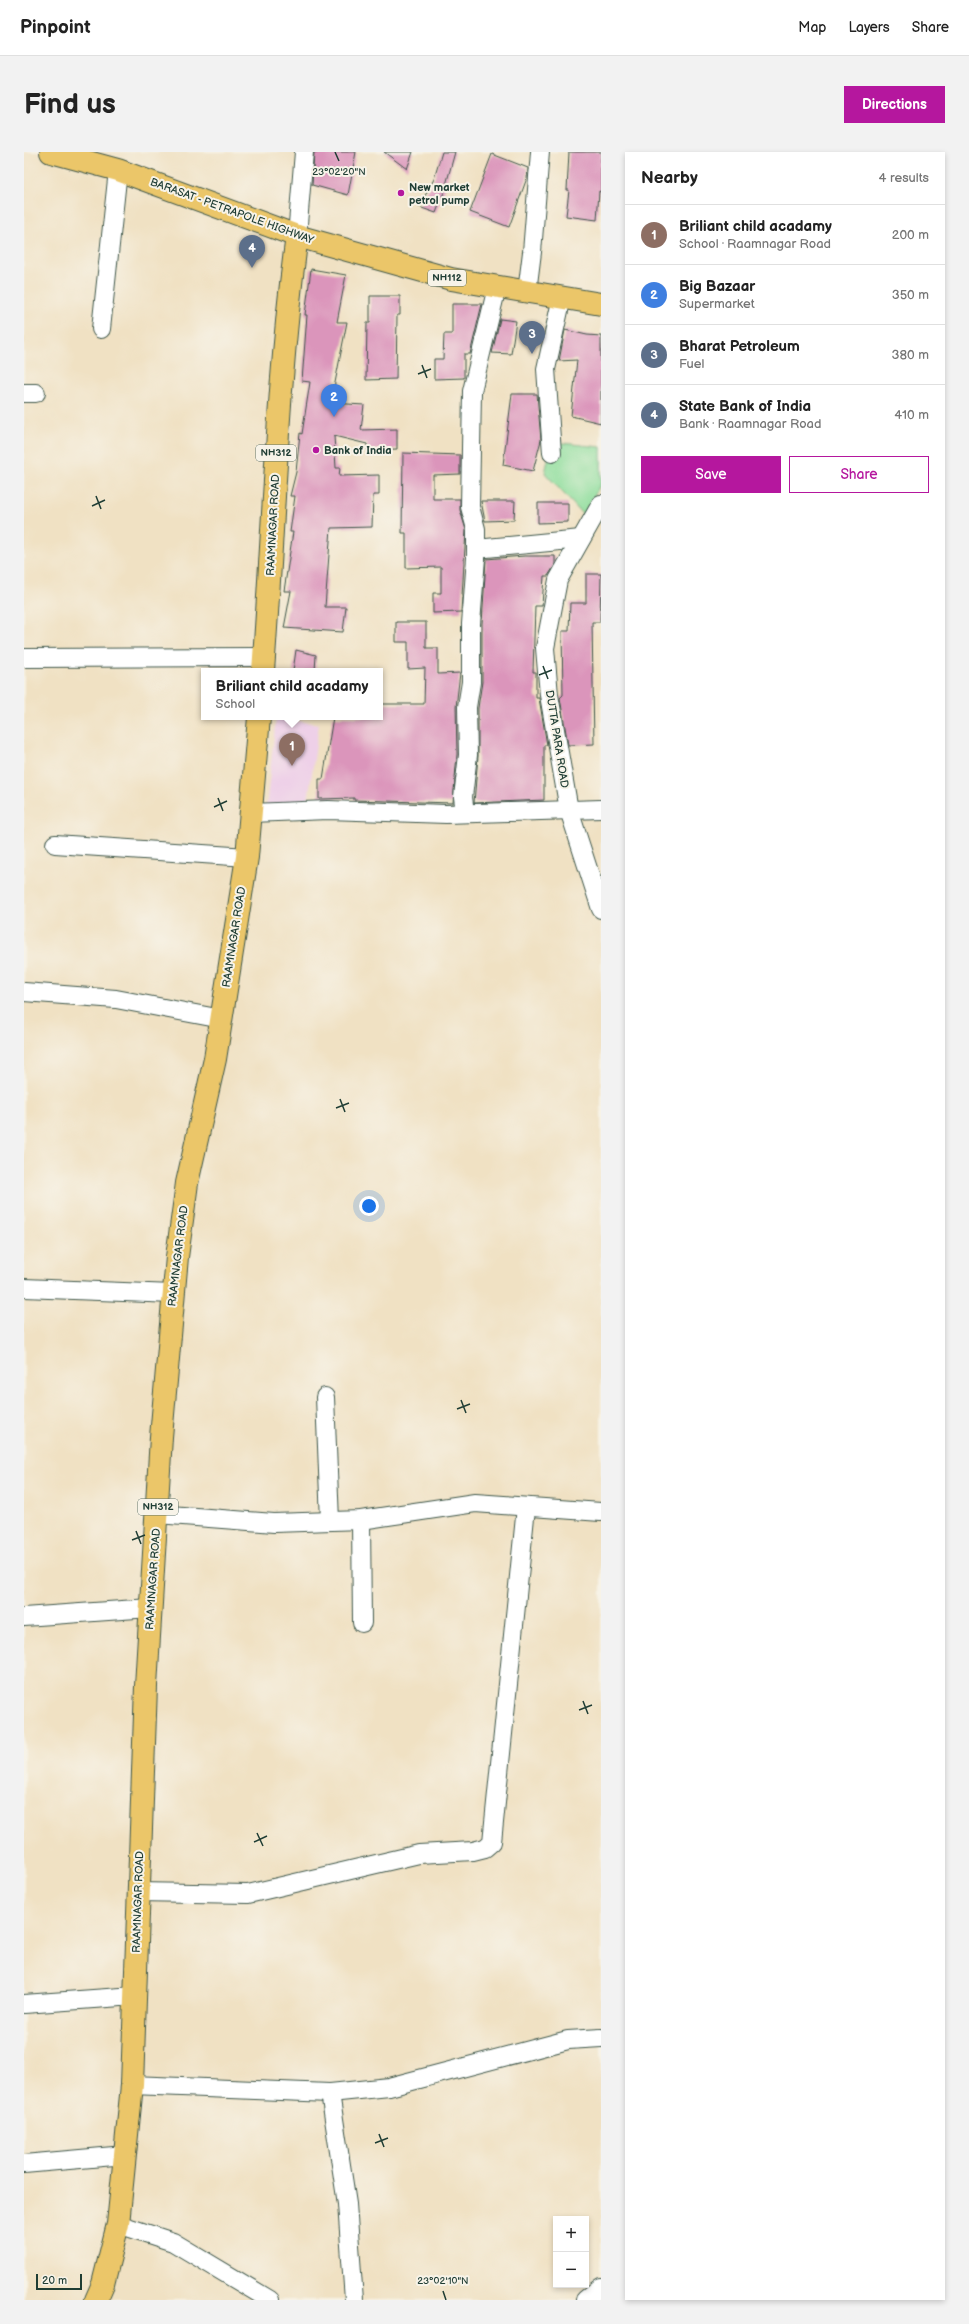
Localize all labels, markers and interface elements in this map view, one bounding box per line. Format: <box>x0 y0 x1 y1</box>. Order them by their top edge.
text: Pinpoint <box>20 16 91 39</box>
text: Map <box>798 19 826 36</box>
text: Layers <box>848 19 890 36</box>
text: Share <box>912 19 949 36</box>
button: Directions <box>844 86 945 123</box>
text: Find us <box>24 88 116 121</box>
text: 23°02'20"N <box>312 166 366 178</box>
text: Nearby <box>641 168 698 188</box>
text: 4 results <box>879 170 929 186</box>
street label: BARASAT - PETRAPOLE HIGHWAY <box>148 175 316 247</box>
place label: New market petrol pump <box>409 181 470 207</box>
marker: New market petrol pump <box>396 188 406 198</box>
text: Briliant child acadamy <box>679 217 832 236</box>
text: 1 <box>651 227 657 243</box>
text: 200 m <box>892 227 929 243</box>
pin: 4 <box>239 235 265 268</box>
text: School · Raamnagar Road <box>679 236 831 252</box>
road number: NH112 <box>428 270 466 286</box>
text: Big Bazaar <box>679 277 755 296</box>
text: 2 <box>650 287 658 303</box>
text: 350 m <box>892 287 929 303</box>
text: Supermarket <box>679 296 755 312</box>
pin: 3 <box>519 321 545 354</box>
text: Bharat Petroleum <box>679 337 800 356</box>
text: 3 <box>650 347 658 363</box>
text: 380 m <box>892 347 929 363</box>
text: Fuel <box>679 356 704 372</box>
pin: 2 <box>321 384 347 417</box>
text: State Bank of India <box>679 397 811 416</box>
text: 4 <box>650 407 658 423</box>
text: 410 m <box>894 407 929 423</box>
text: Bank · Raamnagar Road <box>679 416 821 432</box>
place label: Bank of India <box>324 444 392 457</box>
road number: NH312 <box>256 445 296 461</box>
marker: Bank of India <box>311 445 321 455</box>
button: Save <box>641 456 781 493</box>
button: Share <box>789 456 929 493</box>
street label: RAAMNAGAR ROAD <box>264 474 282 576</box>
popup <box>201 668 383 720</box>
text: Briliant child acadamy <box>216 677 368 696</box>
street label: DUTTA PARA ROAD <box>543 689 571 789</box>
text: School <box>216 696 255 712</box>
pin: 1 <box>279 733 305 766</box>
street label: RAAMNAGAR ROAD <box>220 886 248 988</box>
your location <box>359 1196 379 1216</box>
street label: RAAMNAGAR ROAD <box>165 1205 191 1307</box>
road number: NH312 <box>138 1499 178 1515</box>
street label: RAAMNAGAR ROAD <box>143 1528 163 1630</box>
street label: RAAMNAGAR ROAD <box>130 1851 146 1953</box>
map controls <box>553 2216 589 2288</box>
button: + <box>553 2216 589 2252</box>
button: − <box>553 2252 589 2288</box>
scale bar <box>36 2272 82 2291</box>
text: 20 m <box>42 2274 67 2287</box>
text: 23°02'10"N <box>417 2275 469 2287</box>

